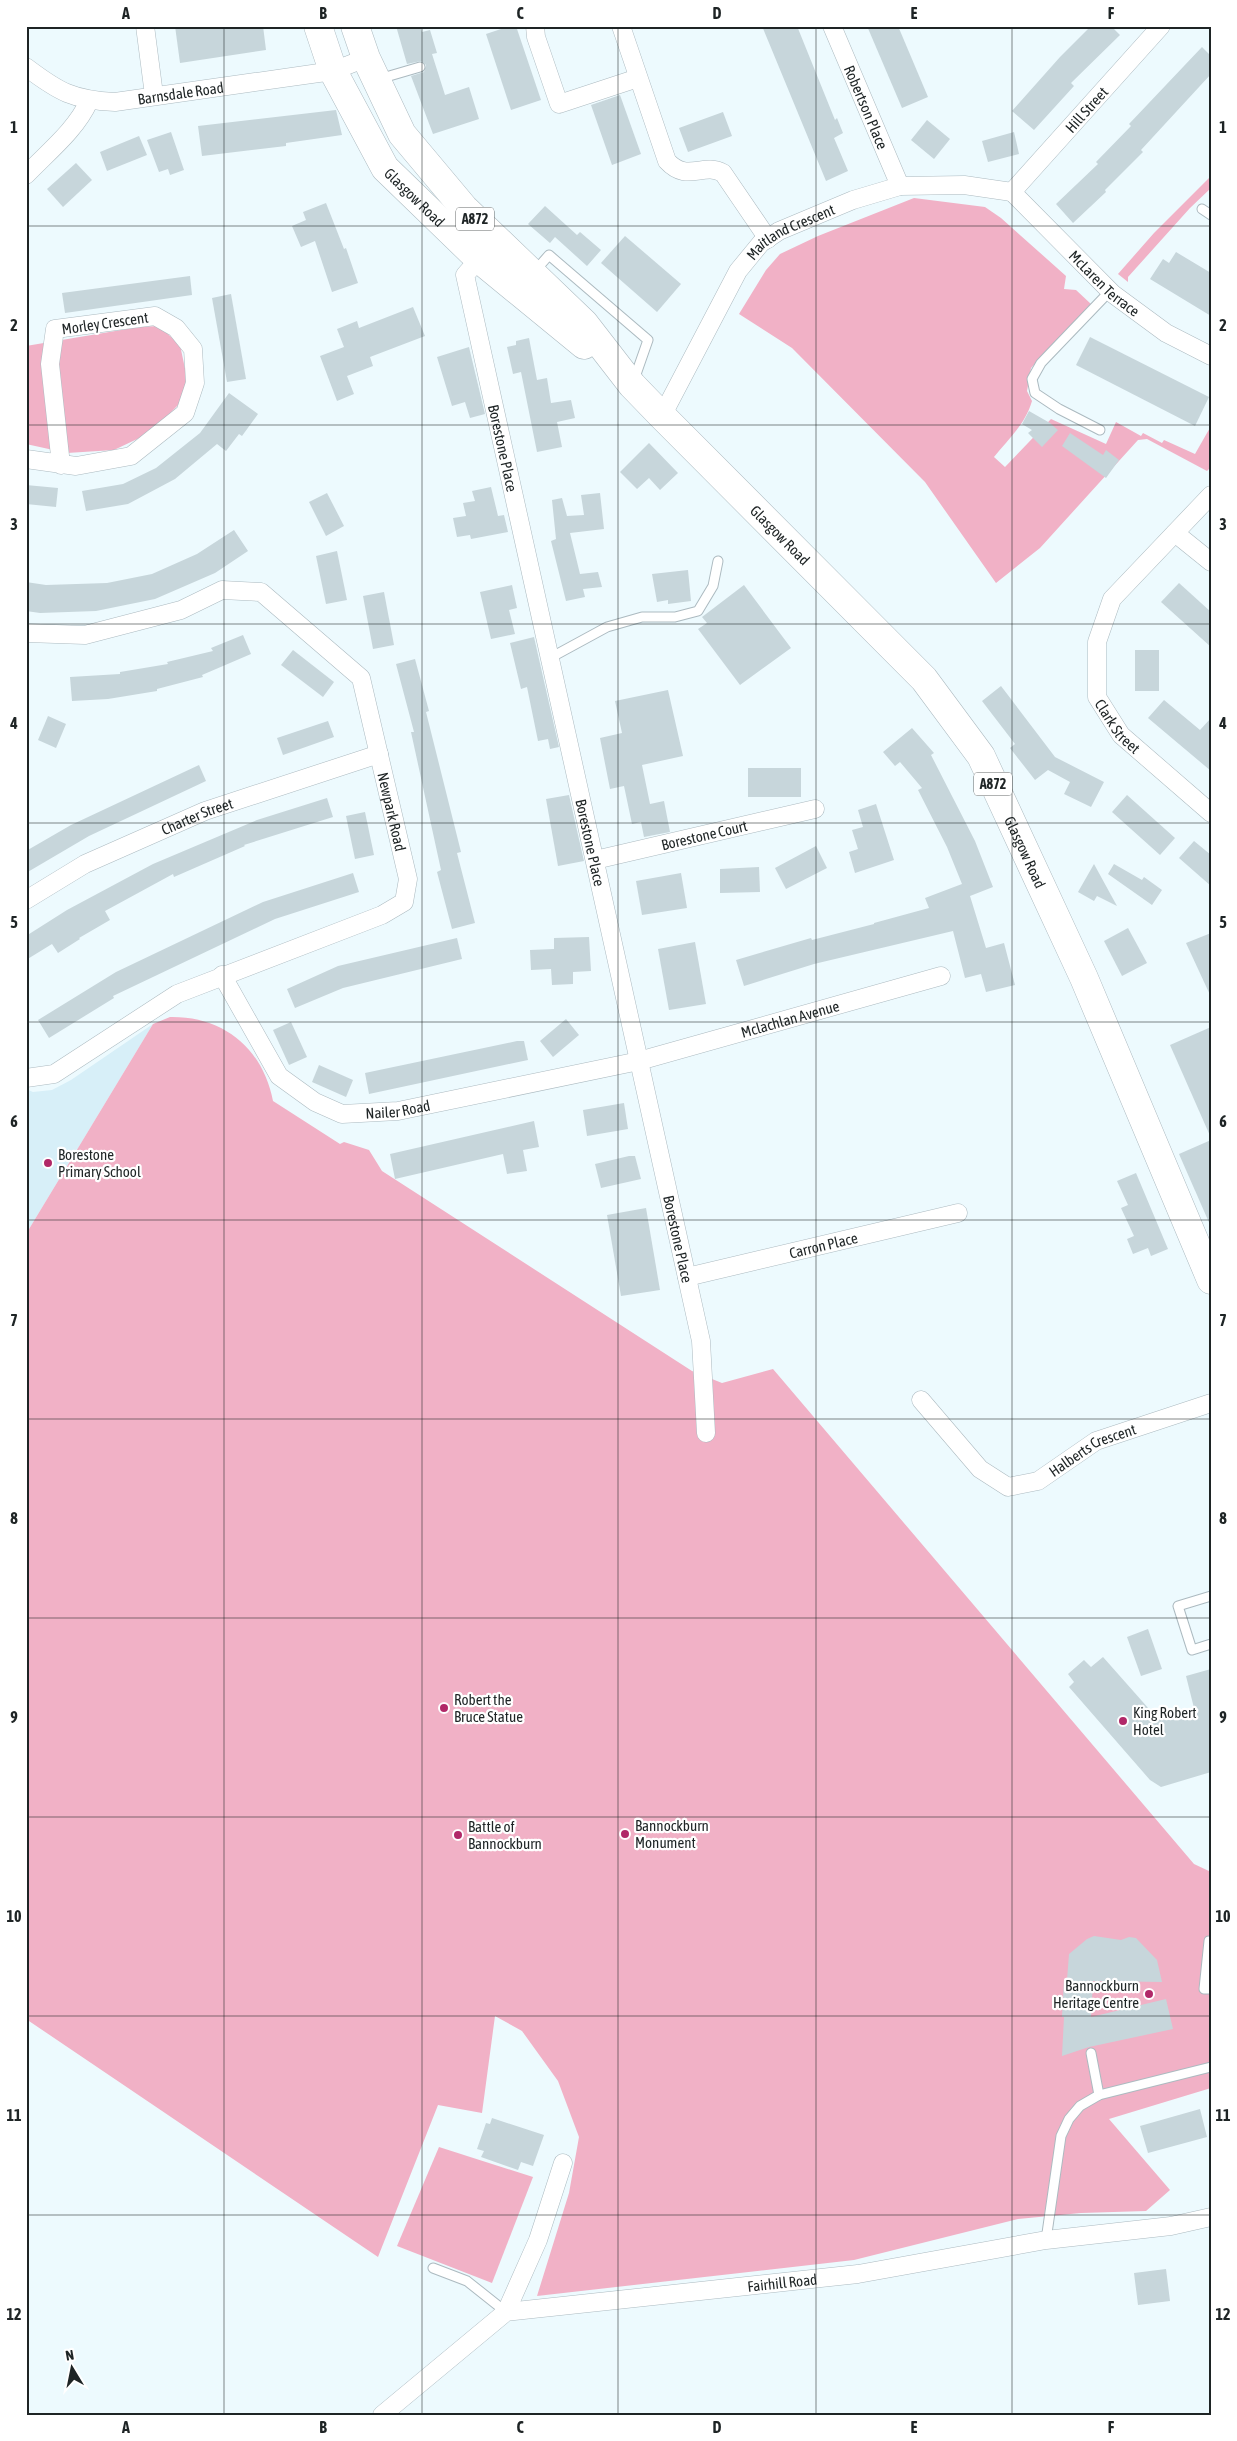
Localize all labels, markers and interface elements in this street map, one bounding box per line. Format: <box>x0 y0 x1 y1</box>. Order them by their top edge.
text: A <box>121 4 130 22</box>
text: B <box>319 4 327 22</box>
text: C <box>516 4 524 22</box>
text: D <box>713 4 722 22</box>
text: E <box>911 4 918 22</box>
text: F <box>1108 4 1115 22</box>
street label: Robertson Place <box>841 62 892 152</box>
street label: Barnsdale Road <box>136 78 225 107</box>
street label: Hill Street <box>1061 83 1111 136</box>
text: 1 <box>10 118 18 136</box>
text: 1 <box>1219 118 1227 136</box>
street label: Glasgow Road <box>381 164 448 230</box>
street label: Maitland Crescent <box>743 200 837 263</box>
road number: A872 <box>456 208 494 230</box>
street label: McLaren Terrace <box>1066 247 1143 319</box>
street label: Morley Crescent <box>61 308 149 338</box>
text: 2 <box>10 316 18 334</box>
text: 2 <box>1219 316 1227 334</box>
street label: Borestone Place <box>485 403 521 493</box>
street label: Glasgow Road <box>747 502 814 568</box>
text: 3 <box>10 515 18 533</box>
text: 3 <box>1219 515 1227 533</box>
street label: Clark Street <box>1092 696 1144 756</box>
text: 4 <box>9 714 18 732</box>
text: 4 <box>1218 714 1227 732</box>
street label: Newpark Road <box>375 771 410 853</box>
road number: A872 <box>974 772 1012 796</box>
street label: Charter Street <box>158 794 235 838</box>
street label: Borestone Place <box>573 797 609 888</box>
street label: Glasgow Road <box>1002 813 1049 890</box>
street label: Borestone Court <box>659 817 749 853</box>
text: 5 <box>10 913 18 931</box>
text: 5 <box>1219 913 1227 931</box>
street label: Mclachlan Avenue <box>739 997 841 1040</box>
street label: Nailer Road <box>365 1096 432 1121</box>
text: 6 <box>10 1112 18 1130</box>
text: 6 <box>1219 1112 1227 1130</box>
place label: Borestone Primary School <box>58 1146 141 1180</box>
marker: Borestone Primary School <box>42 1157 54 1169</box>
street label: Borestone Place <box>660 1194 696 1284</box>
street label: Carron Place <box>787 1228 859 1261</box>
text: 7 <box>10 1311 18 1329</box>
text: 7 <box>1219 1311 1227 1329</box>
street label: Halberts Crescent <box>1045 1420 1138 1480</box>
text: 8 <box>10 1509 18 1527</box>
text: 8 <box>1219 1509 1227 1527</box>
place label: Robert the Bruce Statue <box>454 1691 523 1725</box>
marker: Robert the Bruce Statue <box>438 1702 450 1714</box>
place label: King Robert Hotel <box>1133 1704 1197 1738</box>
text: 9 <box>10 1708 18 1726</box>
text: 9 <box>1219 1708 1227 1726</box>
marker: King Robert Hotel <box>1117 1715 1129 1727</box>
place label: Bannockburn Monument <box>635 1817 709 1851</box>
place label: Battle of Bannockburn <box>468 1818 542 1852</box>
marker: Bannockburn Monument <box>619 1828 631 1840</box>
marker: Battle of Bannockburn <box>452 1829 464 1841</box>
text: 10 <box>6 1907 22 1925</box>
text: 10 <box>1215 1907 1231 1925</box>
place label: Bannockburn Heritage Centre <box>1053 1977 1139 2011</box>
marker: Bannockburn Heritage Centre <box>1143 1988 1155 2000</box>
text: 11 <box>6 2106 22 2124</box>
text: 11 <box>1215 2106 1231 2124</box>
street label: Fairhill Road <box>746 2270 818 2294</box>
text: 12 <box>6 2305 22 2323</box>
text: 12 <box>1215 2305 1231 2323</box>
north arrow <box>48 2344 98 2394</box>
text: N <box>64 2347 75 2364</box>
text: A <box>121 2418 130 2436</box>
text: B <box>319 2418 327 2436</box>
text: C <box>516 2418 524 2436</box>
text: D <box>713 2418 722 2436</box>
text: E <box>911 2418 918 2436</box>
text: F <box>1108 2418 1115 2436</box>

